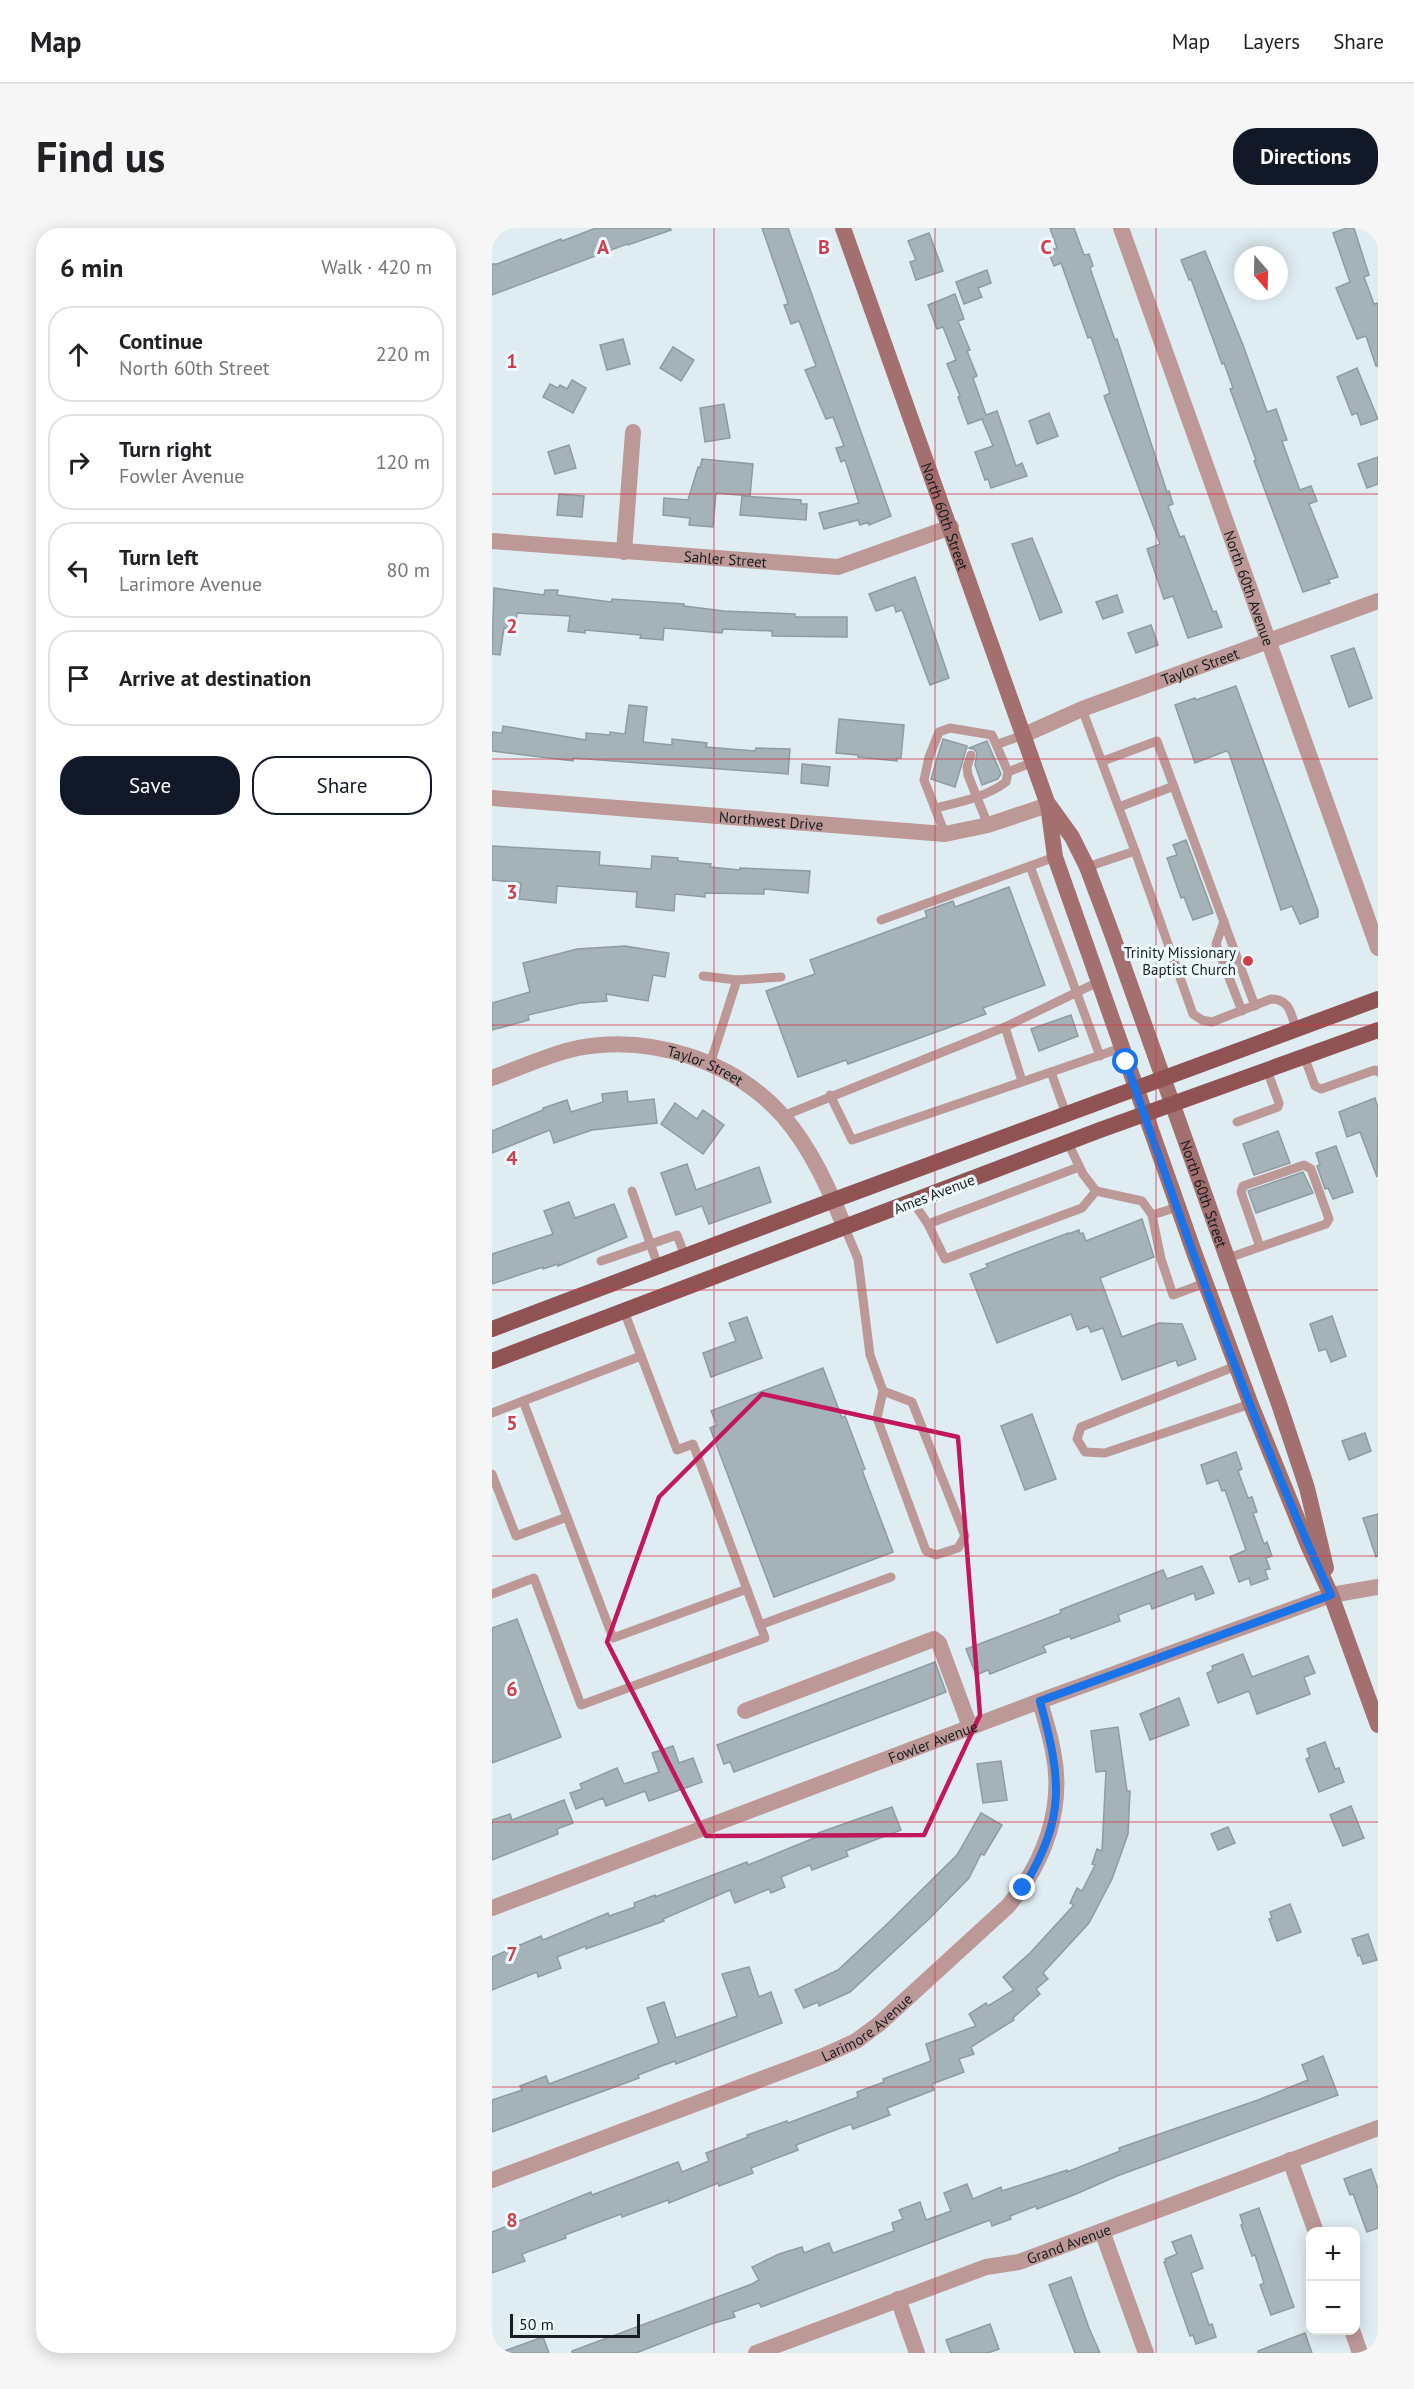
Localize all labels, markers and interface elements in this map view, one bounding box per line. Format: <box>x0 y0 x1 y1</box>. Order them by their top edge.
text: Map <box>30 23 81 60</box>
text: Map <box>1172 28 1210 55</box>
text: Layers <box>1243 28 1300 55</box>
text: Share <box>1333 28 1384 55</box>
button: Directions <box>1233 128 1378 185</box>
text: Find us <box>36 129 165 184</box>
text: A <box>597 234 610 260</box>
text: B <box>818 234 830 260</box>
text: C <box>1040 234 1052 260</box>
north arrow <box>1234 246 1288 300</box>
text: 6 min <box>60 251 123 284</box>
text: Walk · 420 m <box>321 254 432 280</box>
text: Continue <box>119 327 203 355</box>
icon: ahead <box>62 338 95 371</box>
text: 220 m <box>376 341 430 367</box>
text: 1 <box>506 348 518 374</box>
text: North 60th Street <box>119 355 270 381</box>
text: Turn right <box>119 435 211 463</box>
icon: right <box>62 446 95 479</box>
text: 120 m <box>376 449 430 475</box>
street label: North 60th Street <box>918 460 973 573</box>
text: Fowler Avenue <box>119 463 245 489</box>
street label: North 60th Avenue <box>1220 528 1279 648</box>
text: Turn left <box>119 543 199 571</box>
street label: Sahler Street <box>683 546 768 571</box>
icon: left <box>62 554 95 587</box>
text: 80 m <box>387 557 430 583</box>
text: Larimore Avenue <box>119 571 262 597</box>
text: 2 <box>506 613 518 639</box>
street label: Taylor Street <box>1158 643 1241 689</box>
icon: arrive <box>62 662 95 695</box>
text: Arrive at destination <box>119 664 311 692</box>
button: Save <box>60 756 240 815</box>
button: Share <box>252 756 432 815</box>
street label: Northwest Drive <box>718 807 824 834</box>
text: 3 <box>506 879 518 905</box>
place label: Trinity Missionary Baptist Church <box>1124 943 1236 979</box>
marker: Trinity Missionary Baptist Church <box>1241 954 1255 968</box>
street label: Taylor Street <box>665 1041 747 1089</box>
route start <box>1112 1048 1138 1074</box>
street label: North 60th Street <box>1176 1137 1232 1250</box>
text: 4 <box>506 1145 518 1171</box>
street label: Ames Avenue <box>891 1170 977 1218</box>
text: 5 <box>506 1410 518 1436</box>
text: 6 <box>506 1676 518 1702</box>
street label: Fowler Avenue <box>885 1716 980 1767</box>
route end <box>1009 1874 1035 1900</box>
text: 7 <box>506 1941 518 1967</box>
street label: Larimore Avenue <box>818 1989 916 2065</box>
text: 8 <box>506 2207 518 2233</box>
street label: Grand Avenue <box>1024 2219 1113 2268</box>
map controls <box>1306 2227 1360 2335</box>
button: + <box>1306 2227 1360 2281</box>
button: − <box>1306 2281 1360 2335</box>
scale bar <box>510 2311 640 2338</box>
text: 50 m <box>519 2314 554 2334</box>

